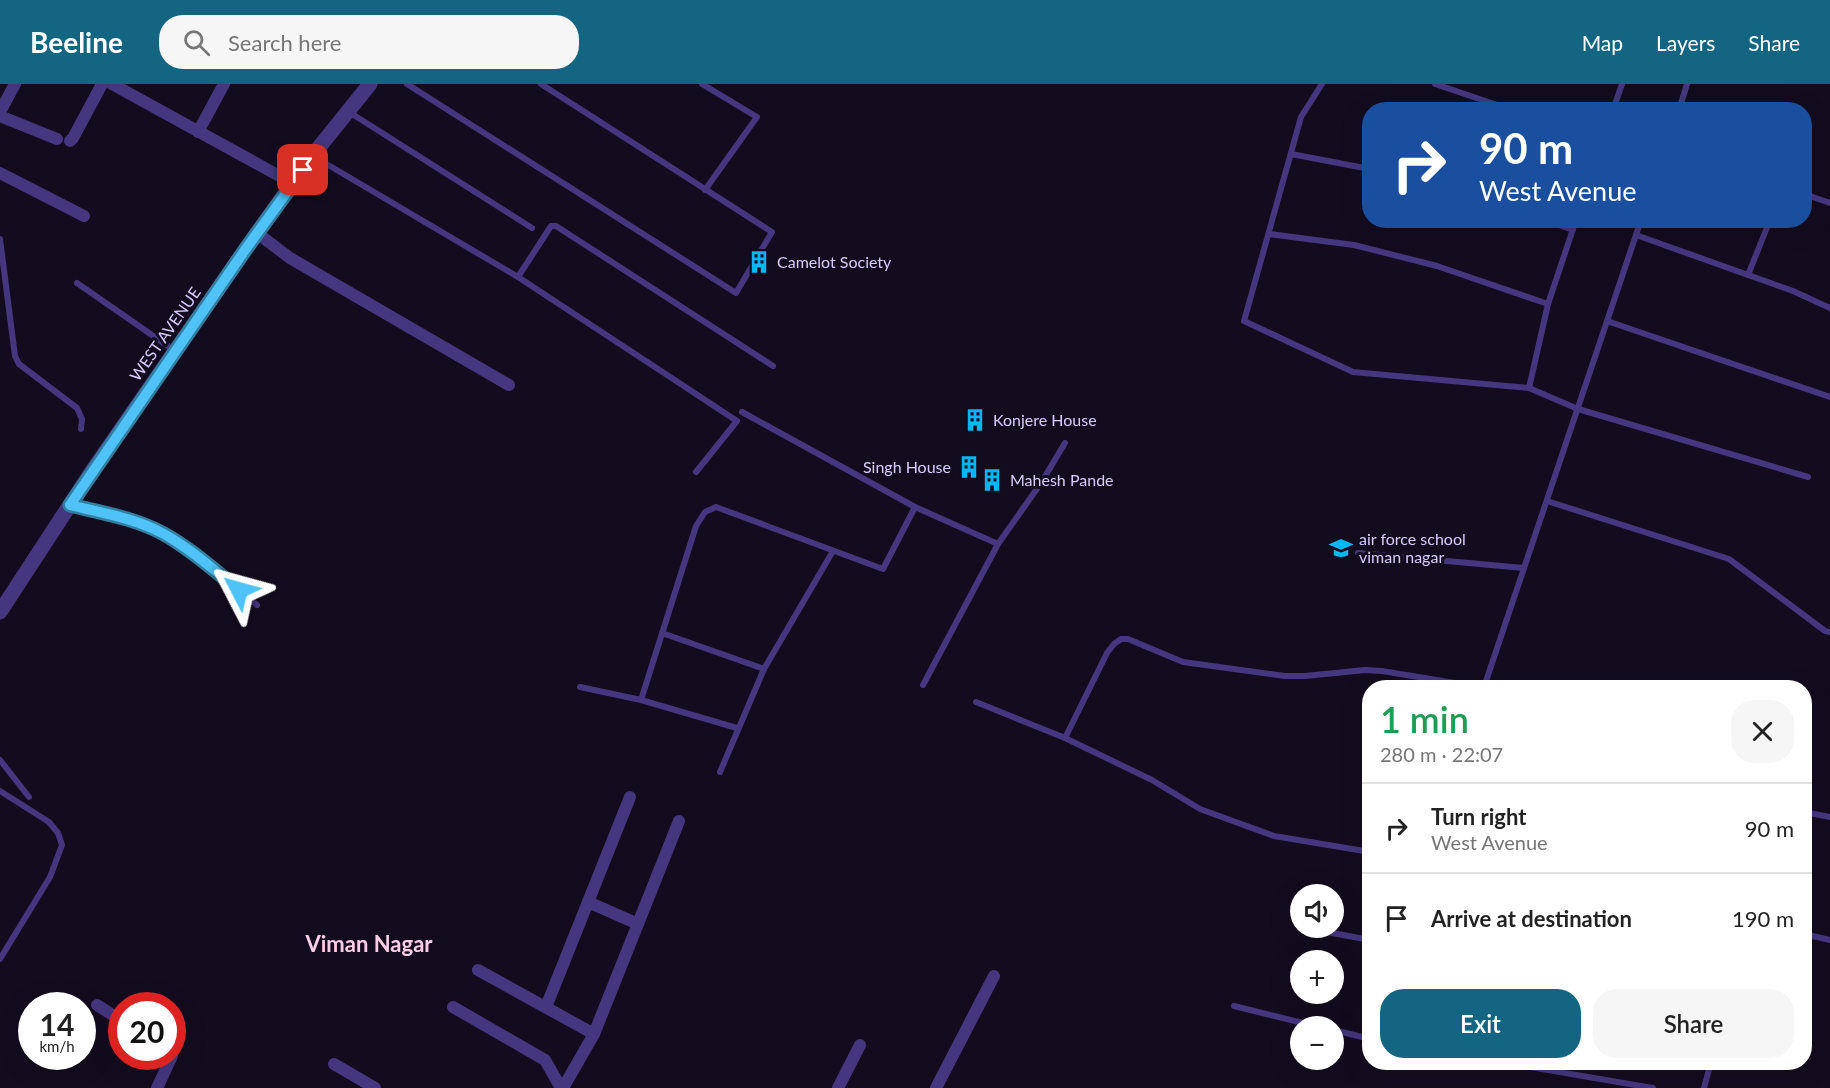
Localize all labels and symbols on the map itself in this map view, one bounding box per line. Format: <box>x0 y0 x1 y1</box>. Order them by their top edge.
pin <box>277 144 328 195</box>
building icon: Camelot Society <box>746 249 772 275</box>
place label: Camelot Society <box>777 252 892 271</box>
street label: WEST AVENUE <box>125 283 204 384</box>
building icon: Konjere House <box>962 407 988 433</box>
place label: Konjere House <box>993 410 1097 429</box>
building icon: Singh House <box>956 454 982 480</box>
place label: Singh House <box>863 457 951 476</box>
building icon: Mahesh Pande <box>979 467 1005 493</box>
place label: Mahesh Pande <box>1010 470 1114 489</box>
place label: air force school viman nagar <box>1359 529 1466 566</box>
school or university icon: air force school viman nagar <box>1328 535 1354 561</box>
position arrow <box>207 558 271 622</box>
district label: Viman Nagar <box>304 930 433 957</box>
speed limit sign: 20 <box>108 992 186 1070</box>

